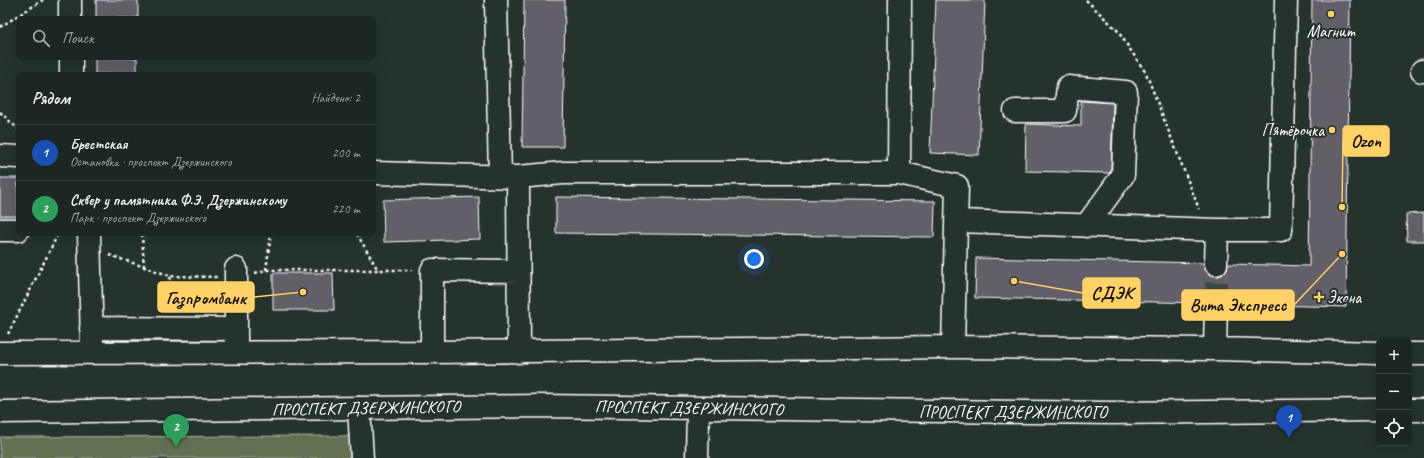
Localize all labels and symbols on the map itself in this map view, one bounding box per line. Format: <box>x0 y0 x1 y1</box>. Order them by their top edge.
marker: Магнит <box>1326 9 1336 19</box>
place label: Магнит <box>1307 21 1356 42</box>
place label: Пятёрочка <box>1262 120 1325 141</box>
marker: Пятёрочка <box>1327 125 1337 135</box>
callout: Ozon <box>1343 126 1389 156</box>
text: Ozon <box>1351 130 1382 152</box>
your location <box>744 249 764 269</box>
callout: СДЭК <box>1083 278 1140 308</box>
callout: Газпромбанк <box>158 282 254 312</box>
text: СДЭК <box>1091 282 1136 304</box>
text: Газпромбанк <box>166 287 248 310</box>
place label: Экона <box>1327 287 1362 308</box>
callout: Вита Экспресс <box>1182 290 1294 320</box>
marker: Экона <box>1314 292 1324 302</box>
text: Вита Экспресс <box>1190 294 1288 316</box>
street label: ПРОСПЕКТ ДЗЕРЖИНСКОГО <box>272 396 462 420</box>
street label: ПРОСПЕКТ ДЗЕРЖИНСКОГО <box>595 396 785 420</box>
street label: ПРОСПЕКТ ДЗЕРЖИНСКОГО <box>919 402 1109 423</box>
pin: 1 <box>1276 405 1302 438</box>
pin: 2 <box>163 414 189 447</box>

